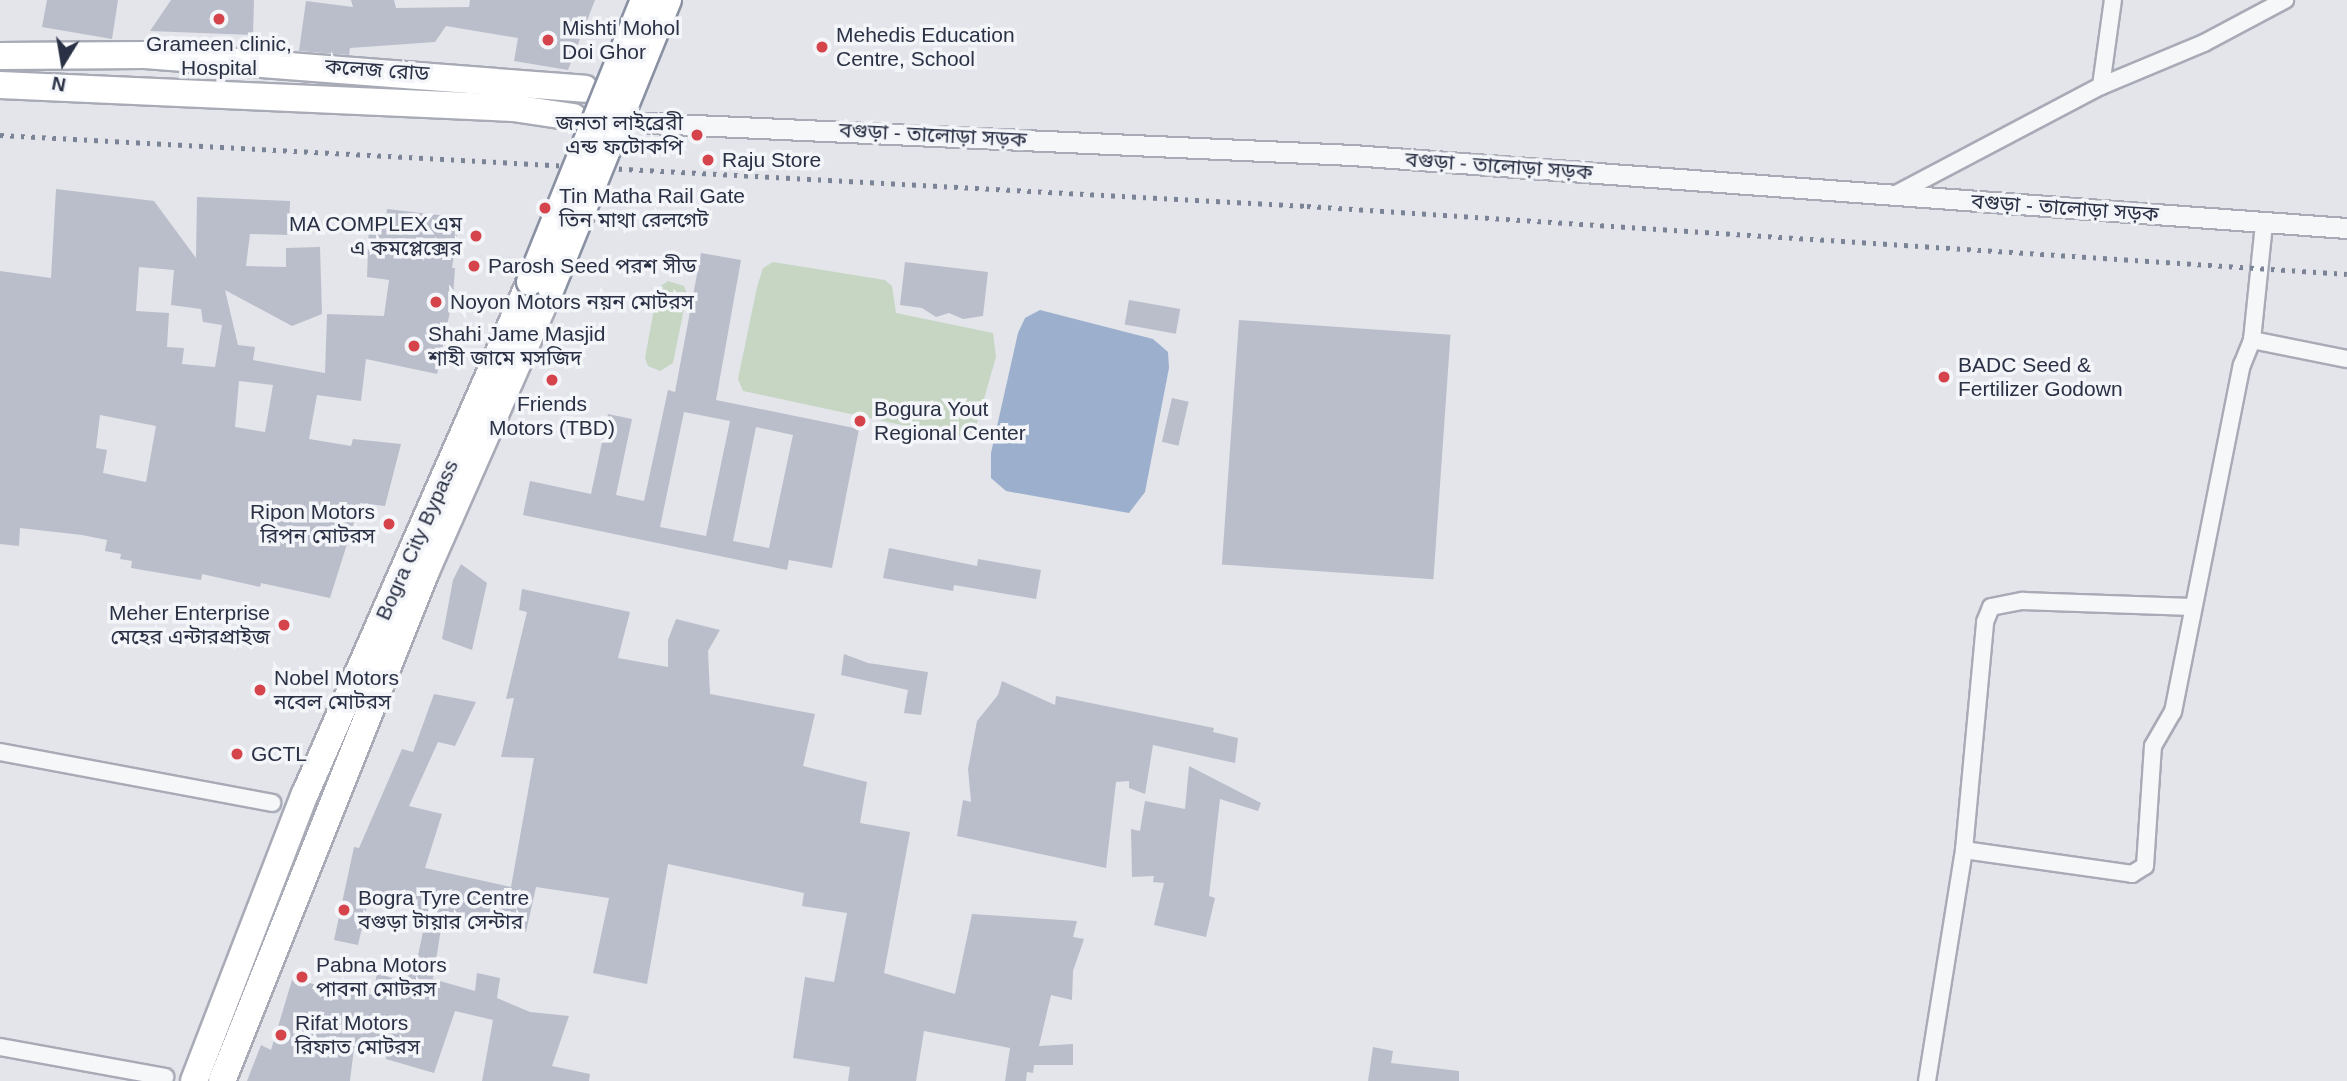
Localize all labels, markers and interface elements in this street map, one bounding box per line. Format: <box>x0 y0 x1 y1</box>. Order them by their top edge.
marker: Grameen clinic, Hospital <box>209 9 229 29</box>
place label: Mishti Mohol Doi Ghor <box>562 15 680 65</box>
place label: Mehedis Education Centre, School <box>836 22 1015 72</box>
north arrow <box>28 28 98 98</box>
place label: Grameen clinic, Hospital <box>146 31 292 81</box>
marker: Mishti Mohol Doi Ghor <box>540 32 556 48</box>
marker: Mehedis Education Centre, School <box>814 39 830 55</box>
street label: কলেজ রোড <box>324 54 430 86</box>
text: N <box>50 72 68 96</box>
place label: জনতা লাইব্রেরী এন্ড ফটোকপি <box>556 110 683 160</box>
street label: বগুড়া - তালোড়া সড়ক <box>838 117 1028 153</box>
marker: জনতা লাইব্রেরী এন্ড ফটোকপি <box>689 127 705 143</box>
place label: Raju Store <box>722 147 821 173</box>
street label: বগুড়া - তালোড়া সড়ক <box>1404 147 1594 185</box>
marker: Raju Store <box>700 152 716 168</box>
place label: Tin Matha Rail Gate তিন মাথা রেলগেট <box>559 183 745 233</box>
street label: বগুড়া - তালোড়া সড়ক <box>1970 189 2160 227</box>
marker: Tin Matha Rail Gate তিন মাথা রেলগেট <box>537 200 553 216</box>
place label: MA COMPLEX এম এ কমপ্লেক্সের <box>288 211 462 261</box>
marker: MA COMPLEX এম এ কমপ্লেক্সের <box>468 228 484 244</box>
place label: Parosh Seed পরশ সীড <box>488 253 697 279</box>
marker: Parosh Seed পরশ সীড <box>466 258 482 274</box>
place label: Noyon Motors নয়ন মোটরস <box>450 289 694 315</box>
marker: Noyon Motors নয়ন মোটরস <box>428 294 444 310</box>
place label: Shahi Jame Masjid শাহী জামে মসজিদ <box>428 321 605 371</box>
marker: Shahi Jame Masjid শাহী জামে মসজিদ <box>406 338 422 354</box>
place label: BADC Seed & Fertilizer Godown <box>1958 352 2123 402</box>
marker: BADC Seed & Fertilizer Godown <box>1936 369 1952 385</box>
marker: Friends Motors (TBD) <box>544 372 560 388</box>
place label: Friends Motors (TBD) <box>489 391 615 441</box>
place label: Bogura Yout Regional Center <box>874 396 1026 446</box>
marker: Bogura Yout Regional Center <box>852 413 868 429</box>
street label: Bogra City Bypass <box>370 456 464 624</box>
place label: Ripon Motors রিপন মোটরস <box>250 499 375 549</box>
marker: Ripon Motors রিপন মোটরস <box>381 516 397 532</box>
place label: Meher Enterprise মেহের এন্টারপ্রাইজ <box>109 600 270 650</box>
marker: Meher Enterprise মেহের এন্টারপ্রাইজ <box>276 617 292 633</box>
place label: Nobel Motors নবেল মোটরস <box>274 665 399 715</box>
marker: Nobel Motors নবেল মোটরস <box>252 682 268 698</box>
place label: GCTL <box>251 741 307 767</box>
marker: GCTL <box>229 746 245 762</box>
place label: Bogra Tyre Centre বগুড়া টায়ার সেন্টার <box>358 885 530 935</box>
marker: Bogra Tyre Centre বগুড়া টায়ার সেন্টার <box>336 902 352 918</box>
place label: Pabna Motors পাবনা মোটরস <box>316 952 447 1002</box>
marker: Pabna Motors পাবনা মোটরস <box>294 969 310 985</box>
place label: Rifat Motors রিফাত মোটরস <box>295 1010 420 1060</box>
marker: Rifat Motors রিফাত মোটরস <box>273 1027 289 1043</box>

